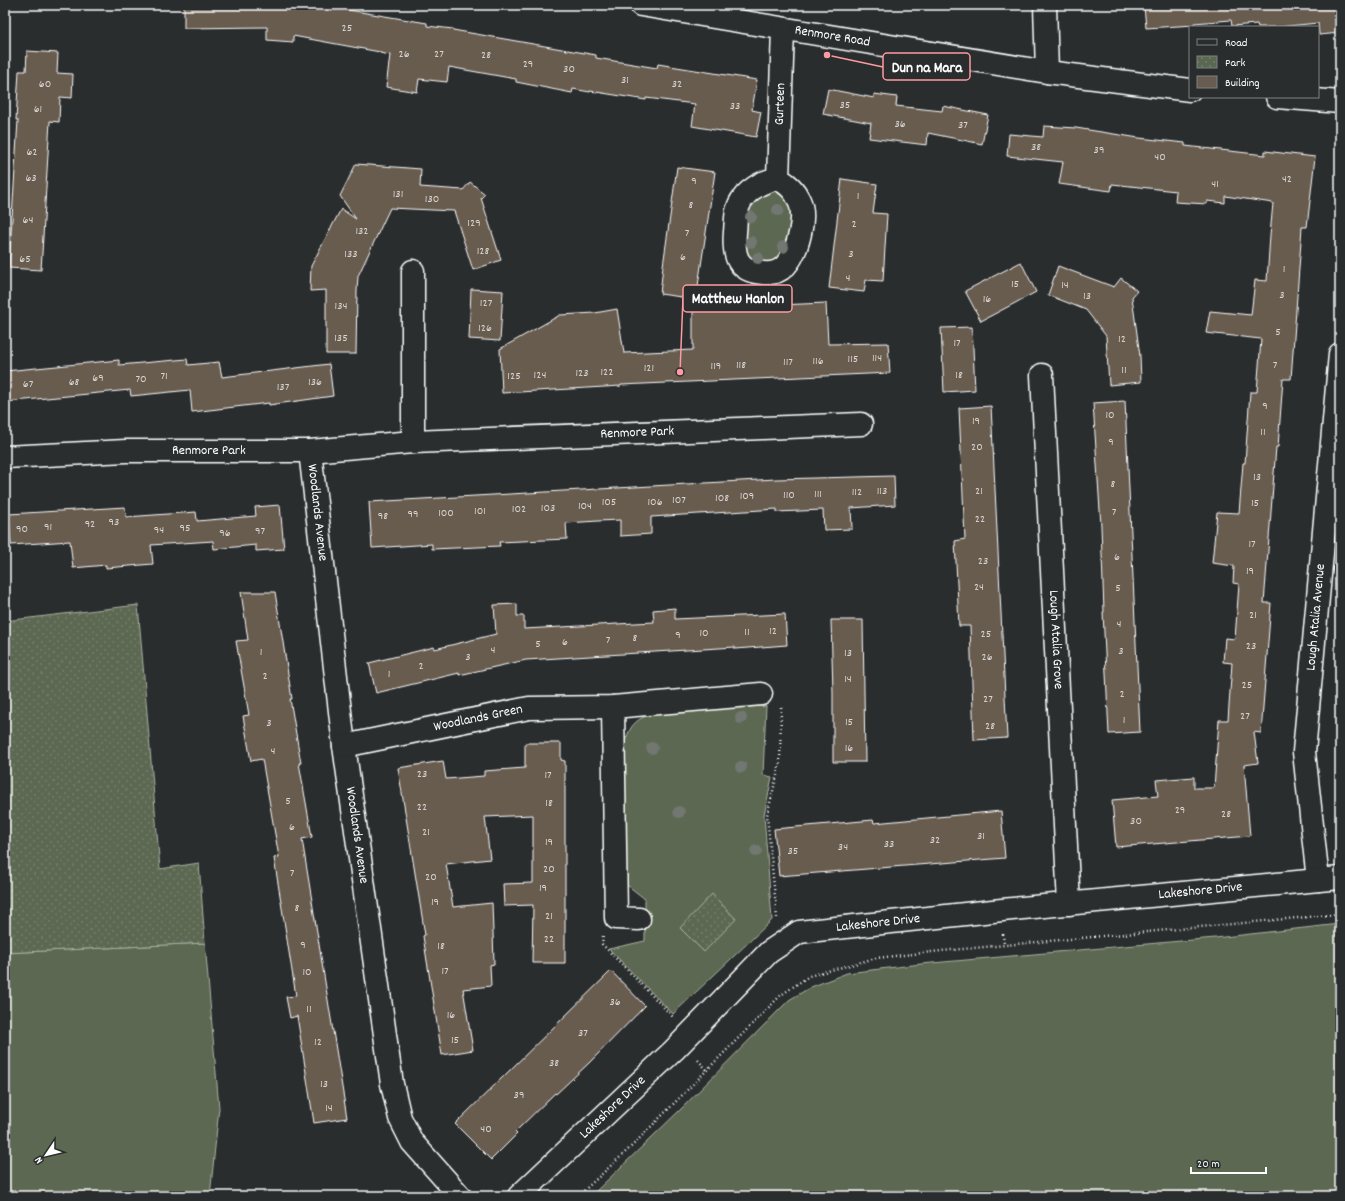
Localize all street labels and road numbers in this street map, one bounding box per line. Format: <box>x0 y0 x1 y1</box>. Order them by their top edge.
street label: Renmore Road <box>793 21 872 53</box>
street label: Gurteen <box>770 83 791 126</box>
street label: Renmore Park <box>600 422 675 444</box>
street label: Renmore Park <box>172 441 246 461</box>
street label: Woodlands Avenue <box>302 463 333 562</box>
street label: Lough Atalia Avenue <box>1301 563 1331 672</box>
street label: Lough Atalia Grove <box>1043 589 1068 690</box>
street label: Woodlands Green <box>432 700 524 737</box>
street label: Woodlands Avenue <box>340 785 373 885</box>
street label: Lakeshore Drive <box>1157 877 1243 905</box>
street label: Lakeshore Drive <box>835 909 921 938</box>
street label: Lakeshore Drive <box>575 1071 650 1144</box>

